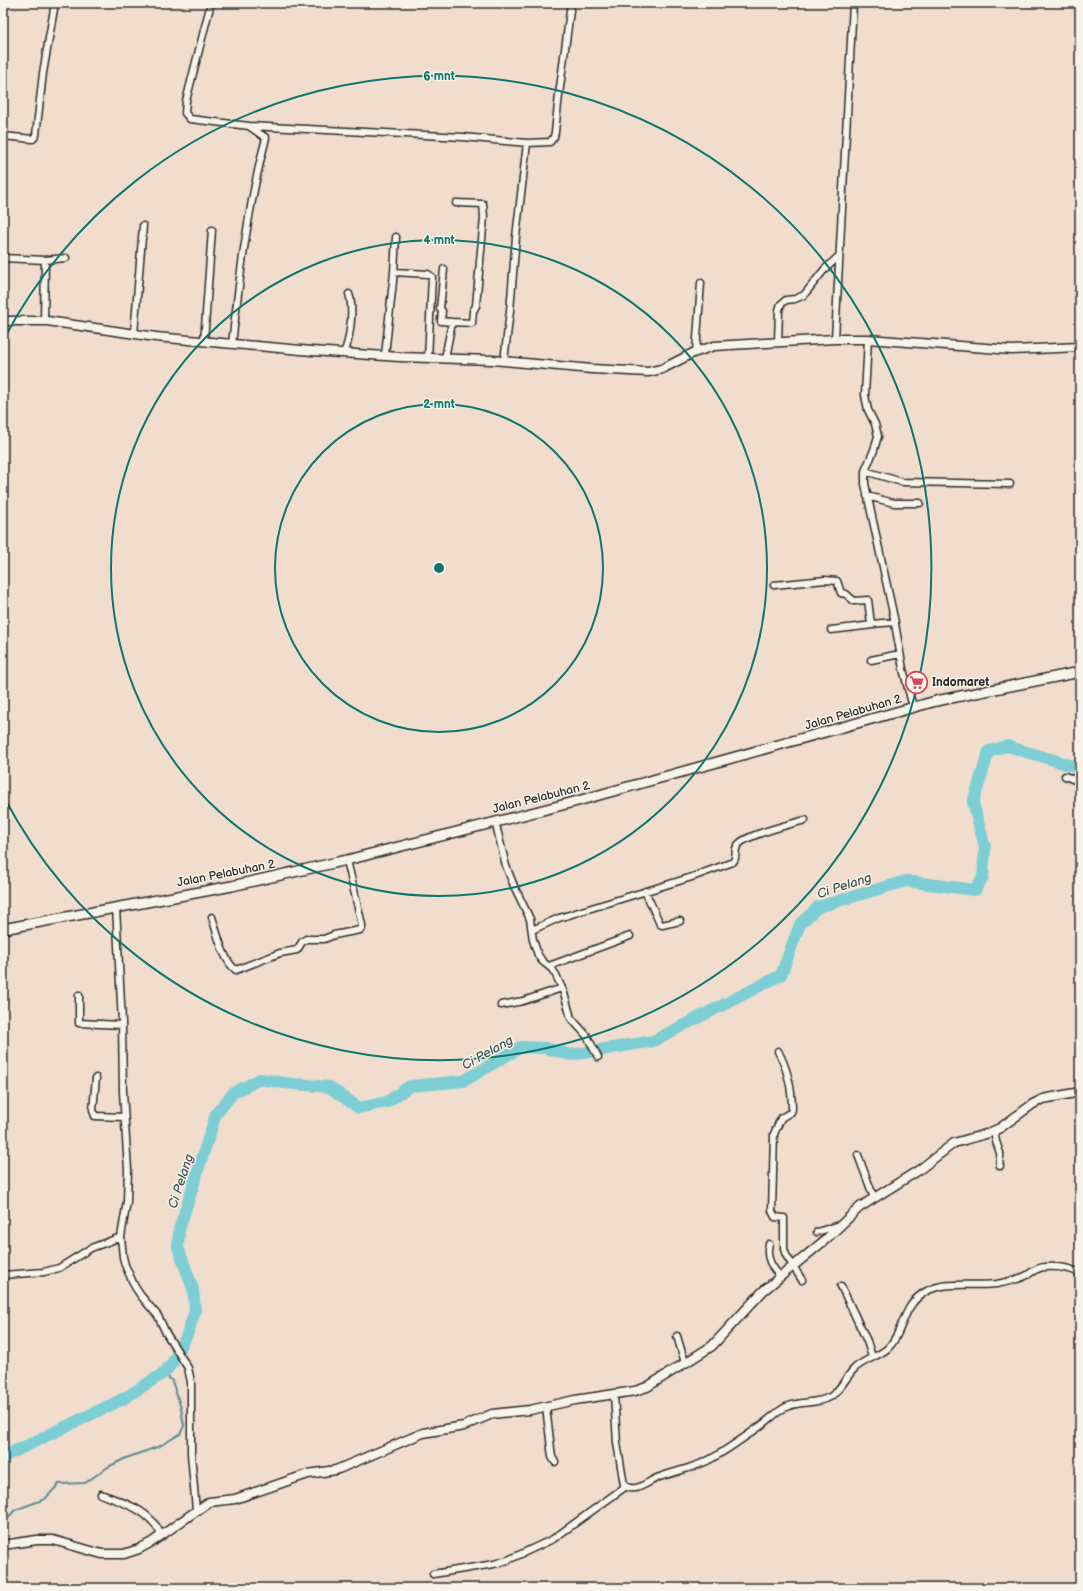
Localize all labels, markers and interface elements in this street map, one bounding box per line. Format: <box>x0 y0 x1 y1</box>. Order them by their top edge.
text: 6 mnt <box>423 69 455 84</box>
text: 4 mnt <box>423 233 455 248</box>
text: 2 mnt <box>423 397 455 412</box>
centre of rings <box>432 561 446 575</box>
supermarket icon: Indomaret <box>904 669 930 695</box>
place label: Indomaret <box>932 675 989 690</box>
street label: Jalan Pelabuhan 2 <box>803 692 903 733</box>
street label: Jalan Pelabuhan 2 <box>491 778 591 817</box>
street label: Jalan Pelabuhan 2 <box>176 857 276 890</box>
water label: Ci Pelang <box>815 869 874 902</box>
water label: Ci Pelang <box>459 1032 517 1074</box>
water label: Ci Pelang <box>165 1151 197 1211</box>

